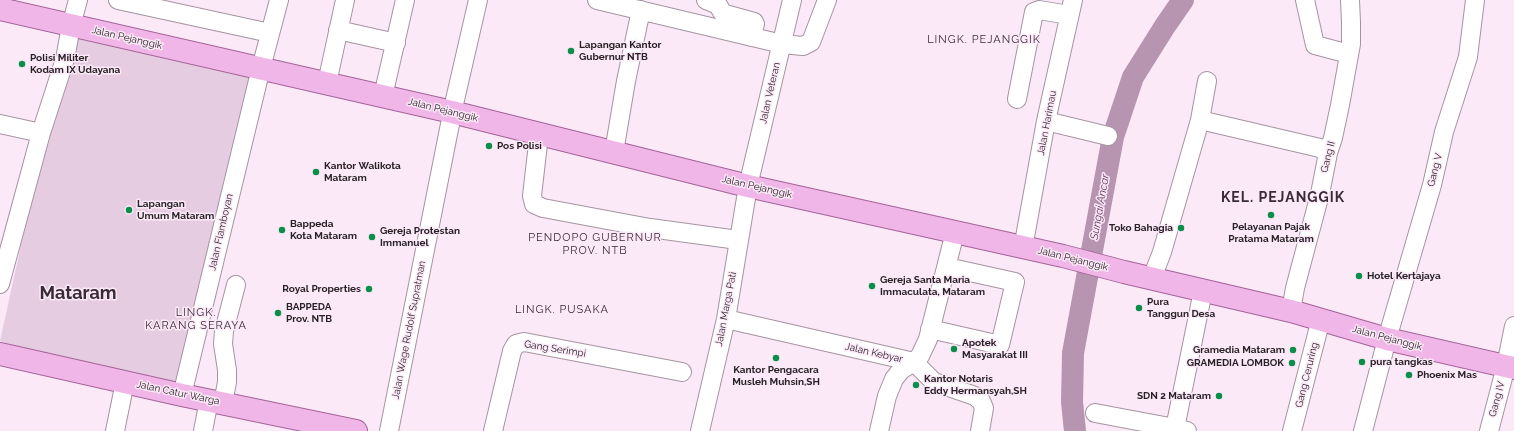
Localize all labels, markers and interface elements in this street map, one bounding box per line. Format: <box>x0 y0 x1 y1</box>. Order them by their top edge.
street label: Jalan Pejanggik <box>91 24 163 52</box>
district label: LINGK. PEJANGGIK <box>927 33 1041 47</box>
place label: Lapangan Kantor Gubernur NTB <box>579 39 661 62</box>
marker: Lapangan Kantor Gubernur NTB <box>566 46 576 56</box>
place label: Polisi Militer Kodam IX Udayana <box>30 52 120 76</box>
marker: Polisi Militer Kodam IX Udayana <box>17 59 27 69</box>
street label: Jalan Veteran <box>757 61 783 125</box>
street label: Jalan Harimau <box>1035 90 1059 156</box>
street label: Jalan Pejanggik <box>407 95 479 125</box>
place label: Pos Polisi <box>497 140 542 152</box>
street label: Gang II <box>1318 140 1338 174</box>
marker: Pos Polisi <box>484 141 494 151</box>
street label: Gang V <box>1425 152 1445 188</box>
place label: Kantor Walikota Mataram <box>324 160 401 184</box>
marker: Kantor Walikota Mataram <box>311 167 321 177</box>
street label: Jalan Pejanggik <box>721 173 793 201</box>
water label: Sungai Ancar <box>1088 173 1112 241</box>
district label: KEL. PEJANGGIK <box>1221 190 1345 206</box>
street label: Jalan Flamboyan <box>206 192 236 272</box>
place label: Lapangan Umum Mataram <box>137 198 214 222</box>
marker: Lapangan Umum Mataram <box>124 205 134 215</box>
marker: Pelayanan Pajak Pratama Mataram <box>1266 210 1276 220</box>
place label: Bappeda Kota Mataram <box>290 218 357 242</box>
place label: Pelayanan Pajak Pratama Mataram <box>1228 221 1314 244</box>
place label: Toko Bahagia <box>1109 222 1173 234</box>
marker: Toko Bahagia <box>1176 223 1186 233</box>
marker: Bappeda Kota Mataram <box>277 225 287 235</box>
place label: Gereja Protestan Immanuel <box>380 225 460 248</box>
district label: PENDOPO GUBERNUR PROV. NTB <box>528 231 662 257</box>
marker: Gereja Protestan Immanuel <box>367 232 377 242</box>
street label: Jalan Pejanggik <box>1037 244 1109 274</box>
street label: Jalan Wage Rudolf Supratman <box>390 260 428 400</box>
place label: Hotel Kertajaya <box>1367 270 1441 282</box>
street label: Jalan Marga Pati <box>713 271 739 347</box>
marker: Hotel Kertajaya <box>1354 271 1364 281</box>
place label: Gereja Santa Maria Immaculata, Mataram <box>880 274 985 298</box>
marker: Gereja Santa Maria Immaculata, Mataram <box>867 281 877 291</box>
district label: Mataram <box>40 283 116 305</box>
place label: Royal Properties <box>282 283 361 295</box>
marker: Royal Properties <box>364 284 374 294</box>
place label: Pura Tanggun Desa <box>1147 296 1215 320</box>
place label: BAPPEDA Prov. NTB <box>286 301 332 324</box>
district label: LINGK. PUSAKA <box>515 303 609 317</box>
marker: Pura Tanggun Desa <box>1134 303 1144 313</box>
district label: LINGK. KARANG SERAYA <box>145 306 247 332</box>
marker: BAPPEDA Prov. NTB <box>273 308 283 318</box>
street label: Jalan Pejanggik <box>1351 323 1423 353</box>
place label: Apotek Masyarakat III <box>962 337 1028 360</box>
street label: Gang Serimpi <box>523 338 587 360</box>
street label: Jalan Kebyar <box>844 341 904 365</box>
street label: Gang Ceruring <box>1293 341 1321 409</box>
marker: Apotek Masyarakat III <box>949 344 959 354</box>
place label: Gramedia Mataram <box>1193 344 1285 356</box>
marker: Gramedia Mataram <box>1288 345 1298 355</box>
marker: Kantor Pengacara Musleh Muhsin,SH <box>771 353 781 363</box>
place label: pura tangkas <box>1370 356 1433 368</box>
place label: GRAMEDIA LOMBOK <box>1187 357 1284 369</box>
marker: pura tangkas <box>1357 357 1367 367</box>
marker: GRAMEDIA LOMBOK <box>1287 358 1297 368</box>
place label: Kantor Pengacara Musleh Muhsin,SH <box>732 364 820 388</box>
place label: Phoenix Mas <box>1417 369 1477 381</box>
marker: Phoenix Mas <box>1404 370 1414 380</box>
place label: Kantor Notaris Eddy Hermansyah,SH <box>924 373 1027 396</box>
street label: Jalan Catur Warga <box>135 378 221 408</box>
marker: Kantor Notaris Eddy Hermansyah,SH <box>911 380 921 390</box>
street label: Gang IV <box>1486 380 1508 418</box>
place label: SDN 2 Mataram <box>1137 390 1211 402</box>
marker: SDN 2 Mataram <box>1214 391 1224 401</box>

